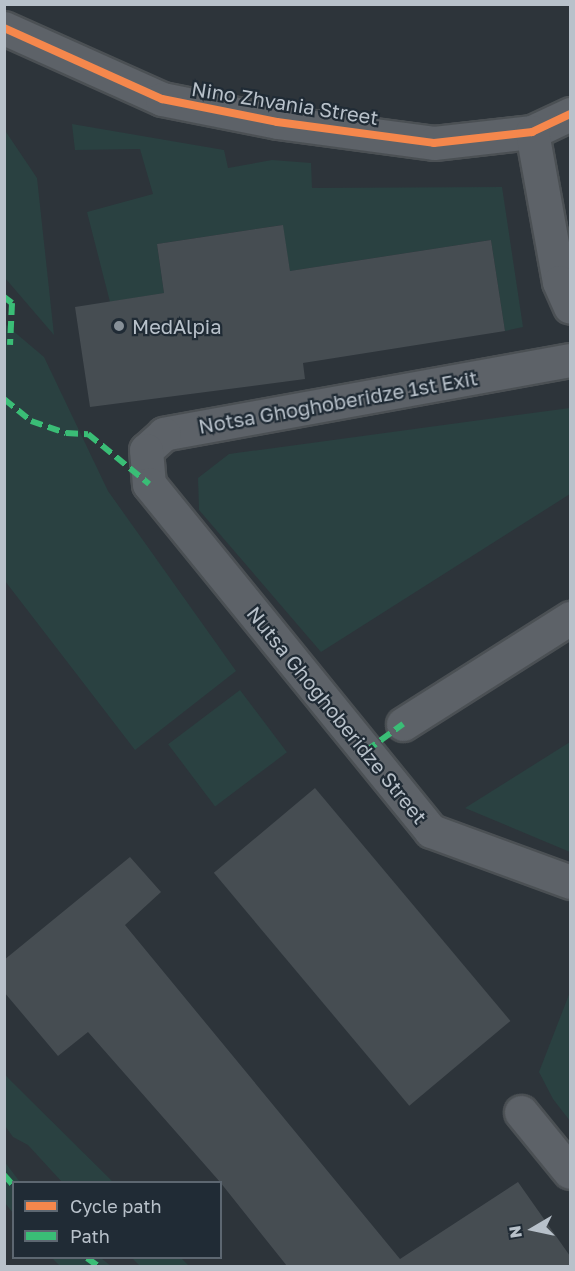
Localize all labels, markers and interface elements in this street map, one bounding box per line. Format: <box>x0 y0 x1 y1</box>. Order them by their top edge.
street label: Nino Zhvania Street <box>190 76 380 130</box>
place label: MedAlpia <box>132 314 221 338</box>
marker: MedAlpia <box>110 317 128 335</box>
street label: Notsa Ghoghoberidze 1st Exit <box>197 366 479 438</box>
street label: Nutsa Ghoghoberidze Street <box>242 602 432 828</box>
legend <box>12 1181 222 1259</box>
text: Cycle path <box>70 1195 162 1217</box>
north arrow <box>503 1199 563 1259</box>
text: N <box>504 1224 526 1239</box>
text: Path <box>70 1225 110 1247</box>

